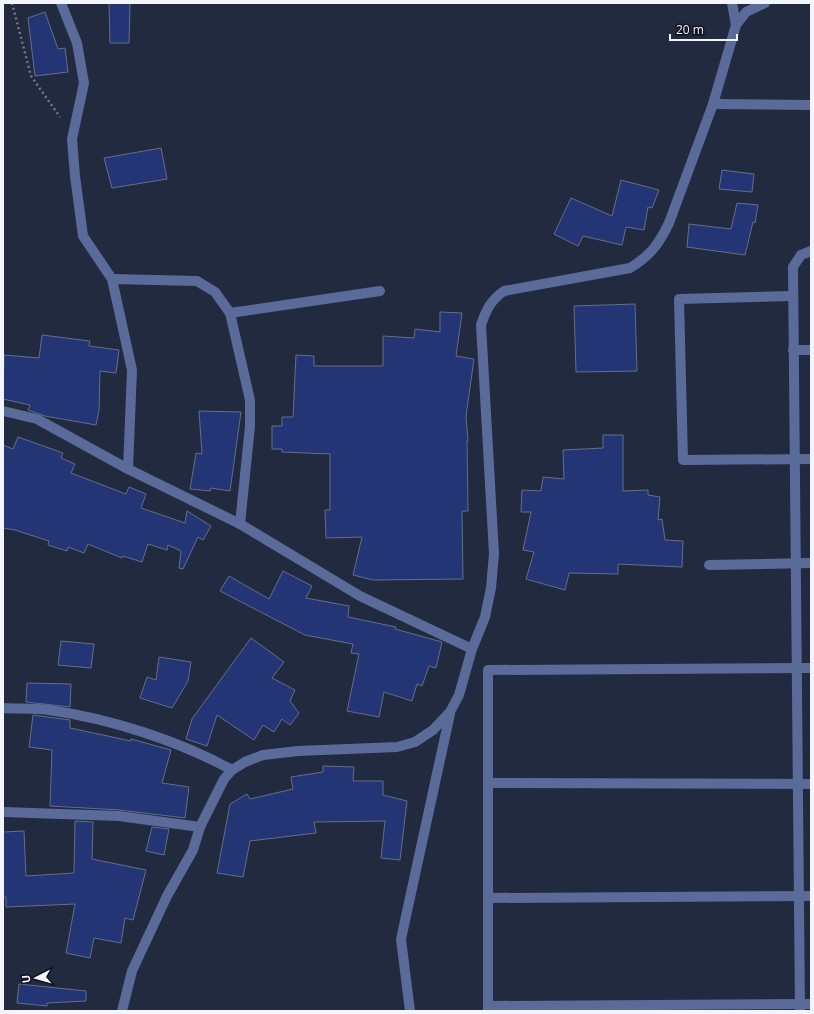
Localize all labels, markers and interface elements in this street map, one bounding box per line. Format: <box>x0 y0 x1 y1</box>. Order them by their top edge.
scale bar <box>670 16 737 42</box>
text: 20 m <box>676 21 704 38</box>
north arrow <box>16 958 56 998</box>
text: U <box>18 974 33 984</box>

